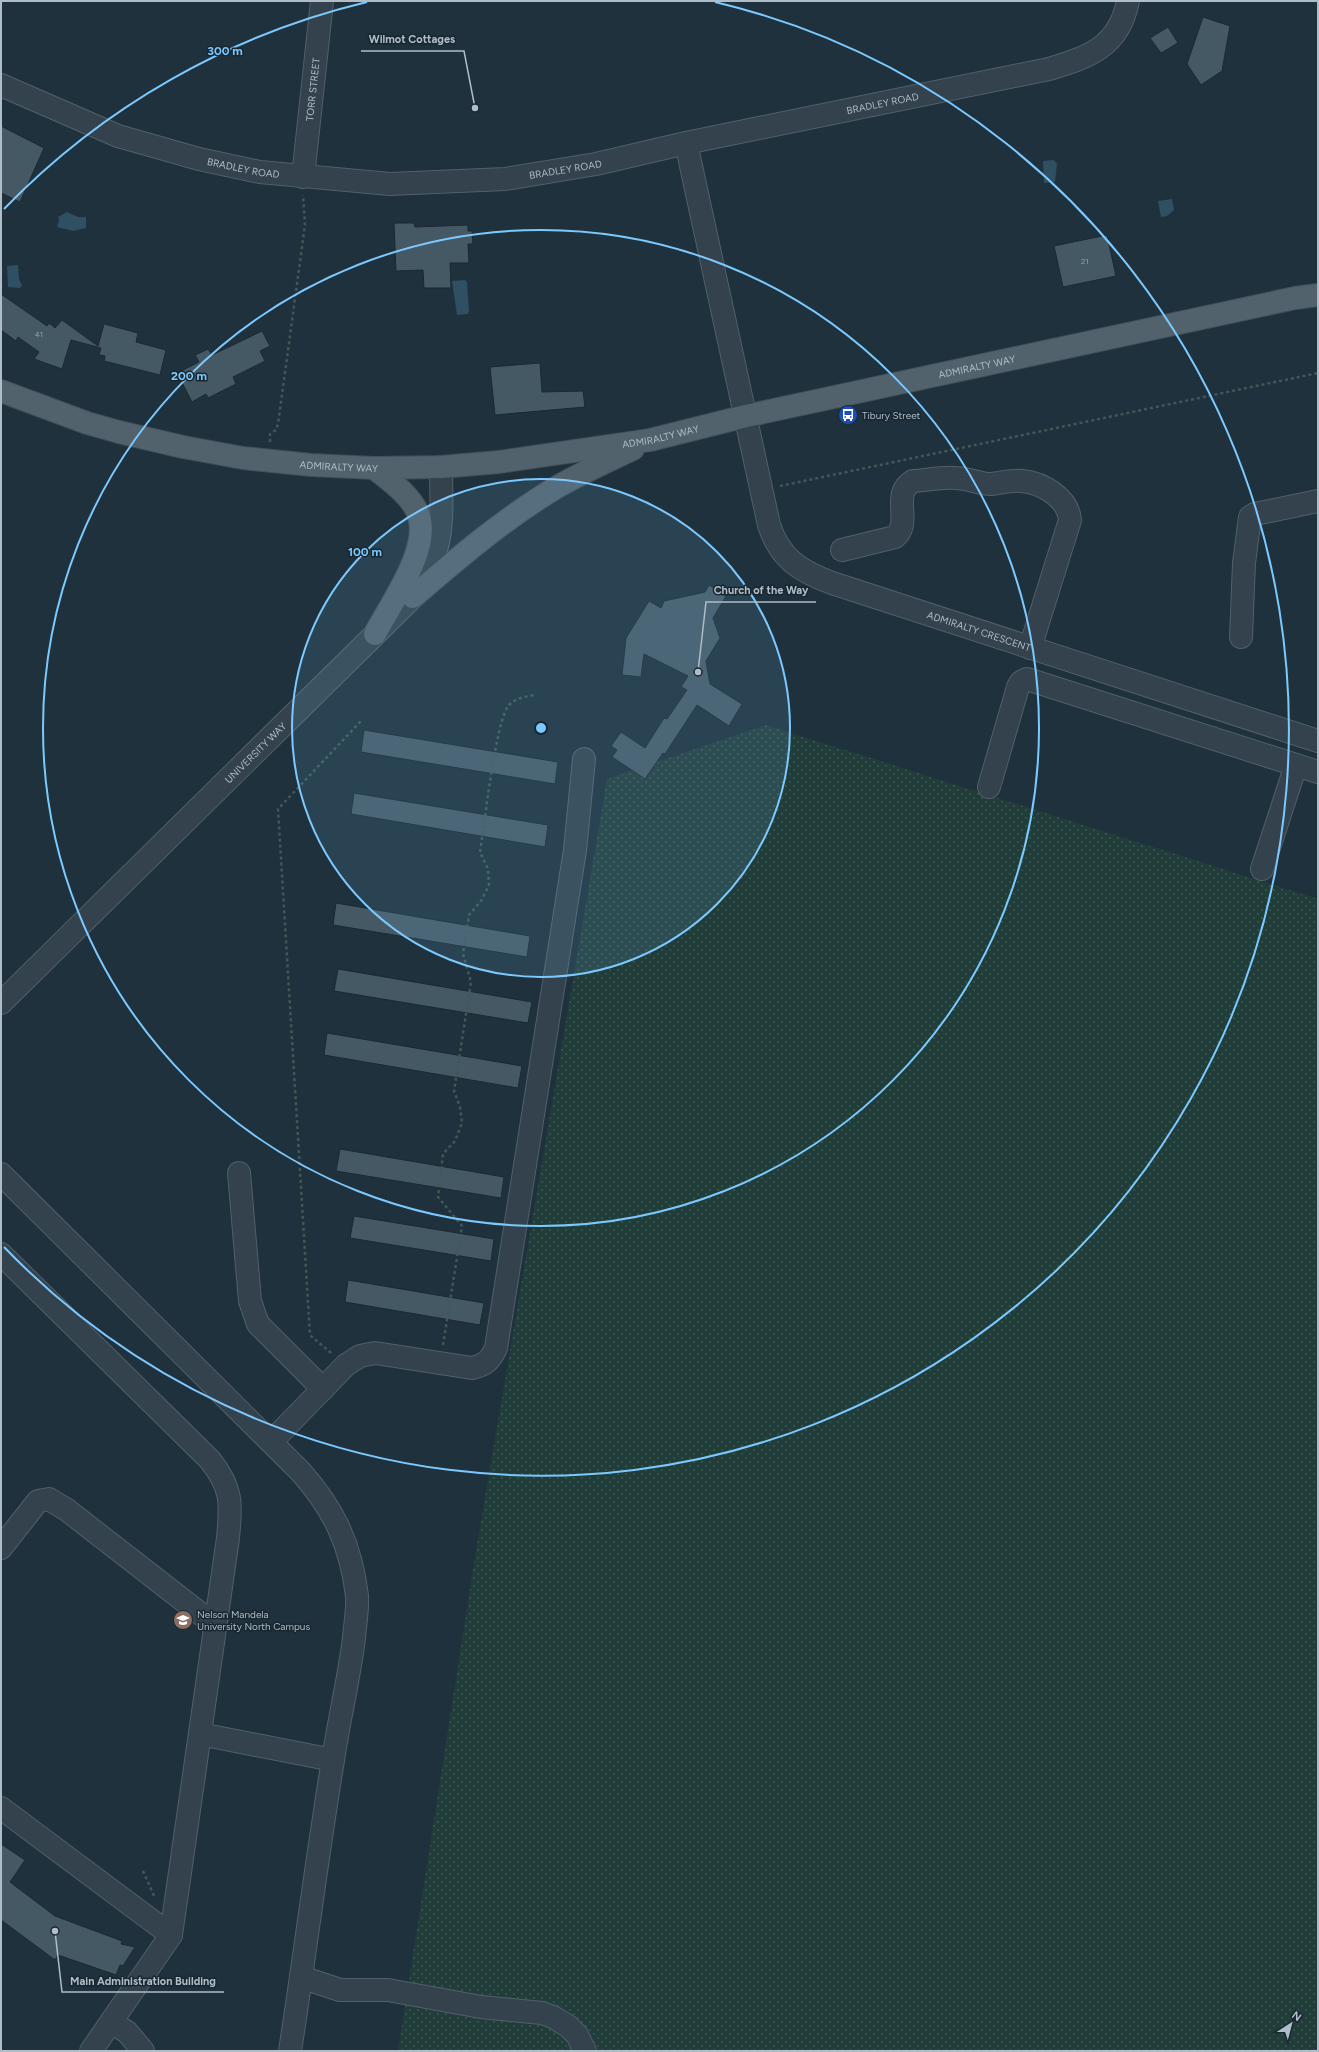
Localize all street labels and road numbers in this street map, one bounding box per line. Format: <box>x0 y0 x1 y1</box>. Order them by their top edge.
street label: TORR STREET <box>303 57 322 122</box>
street label: BRADLEY ROAD <box>845 89 920 117</box>
street label: BRADLEY ROAD <box>206 154 280 180</box>
street label: BRADLEY ROAD <box>528 156 603 181</box>
street label: ADMIRALTY WAY <box>937 352 1016 381</box>
street label: ADMIRALTY WAY <box>621 422 700 450</box>
street label: ADMIRALTY WAY <box>299 457 378 475</box>
street label: ADMIRALTY CRESCENT <box>926 608 1033 654</box>
street label: UNIVERSITY WAY <box>222 719 289 786</box>

